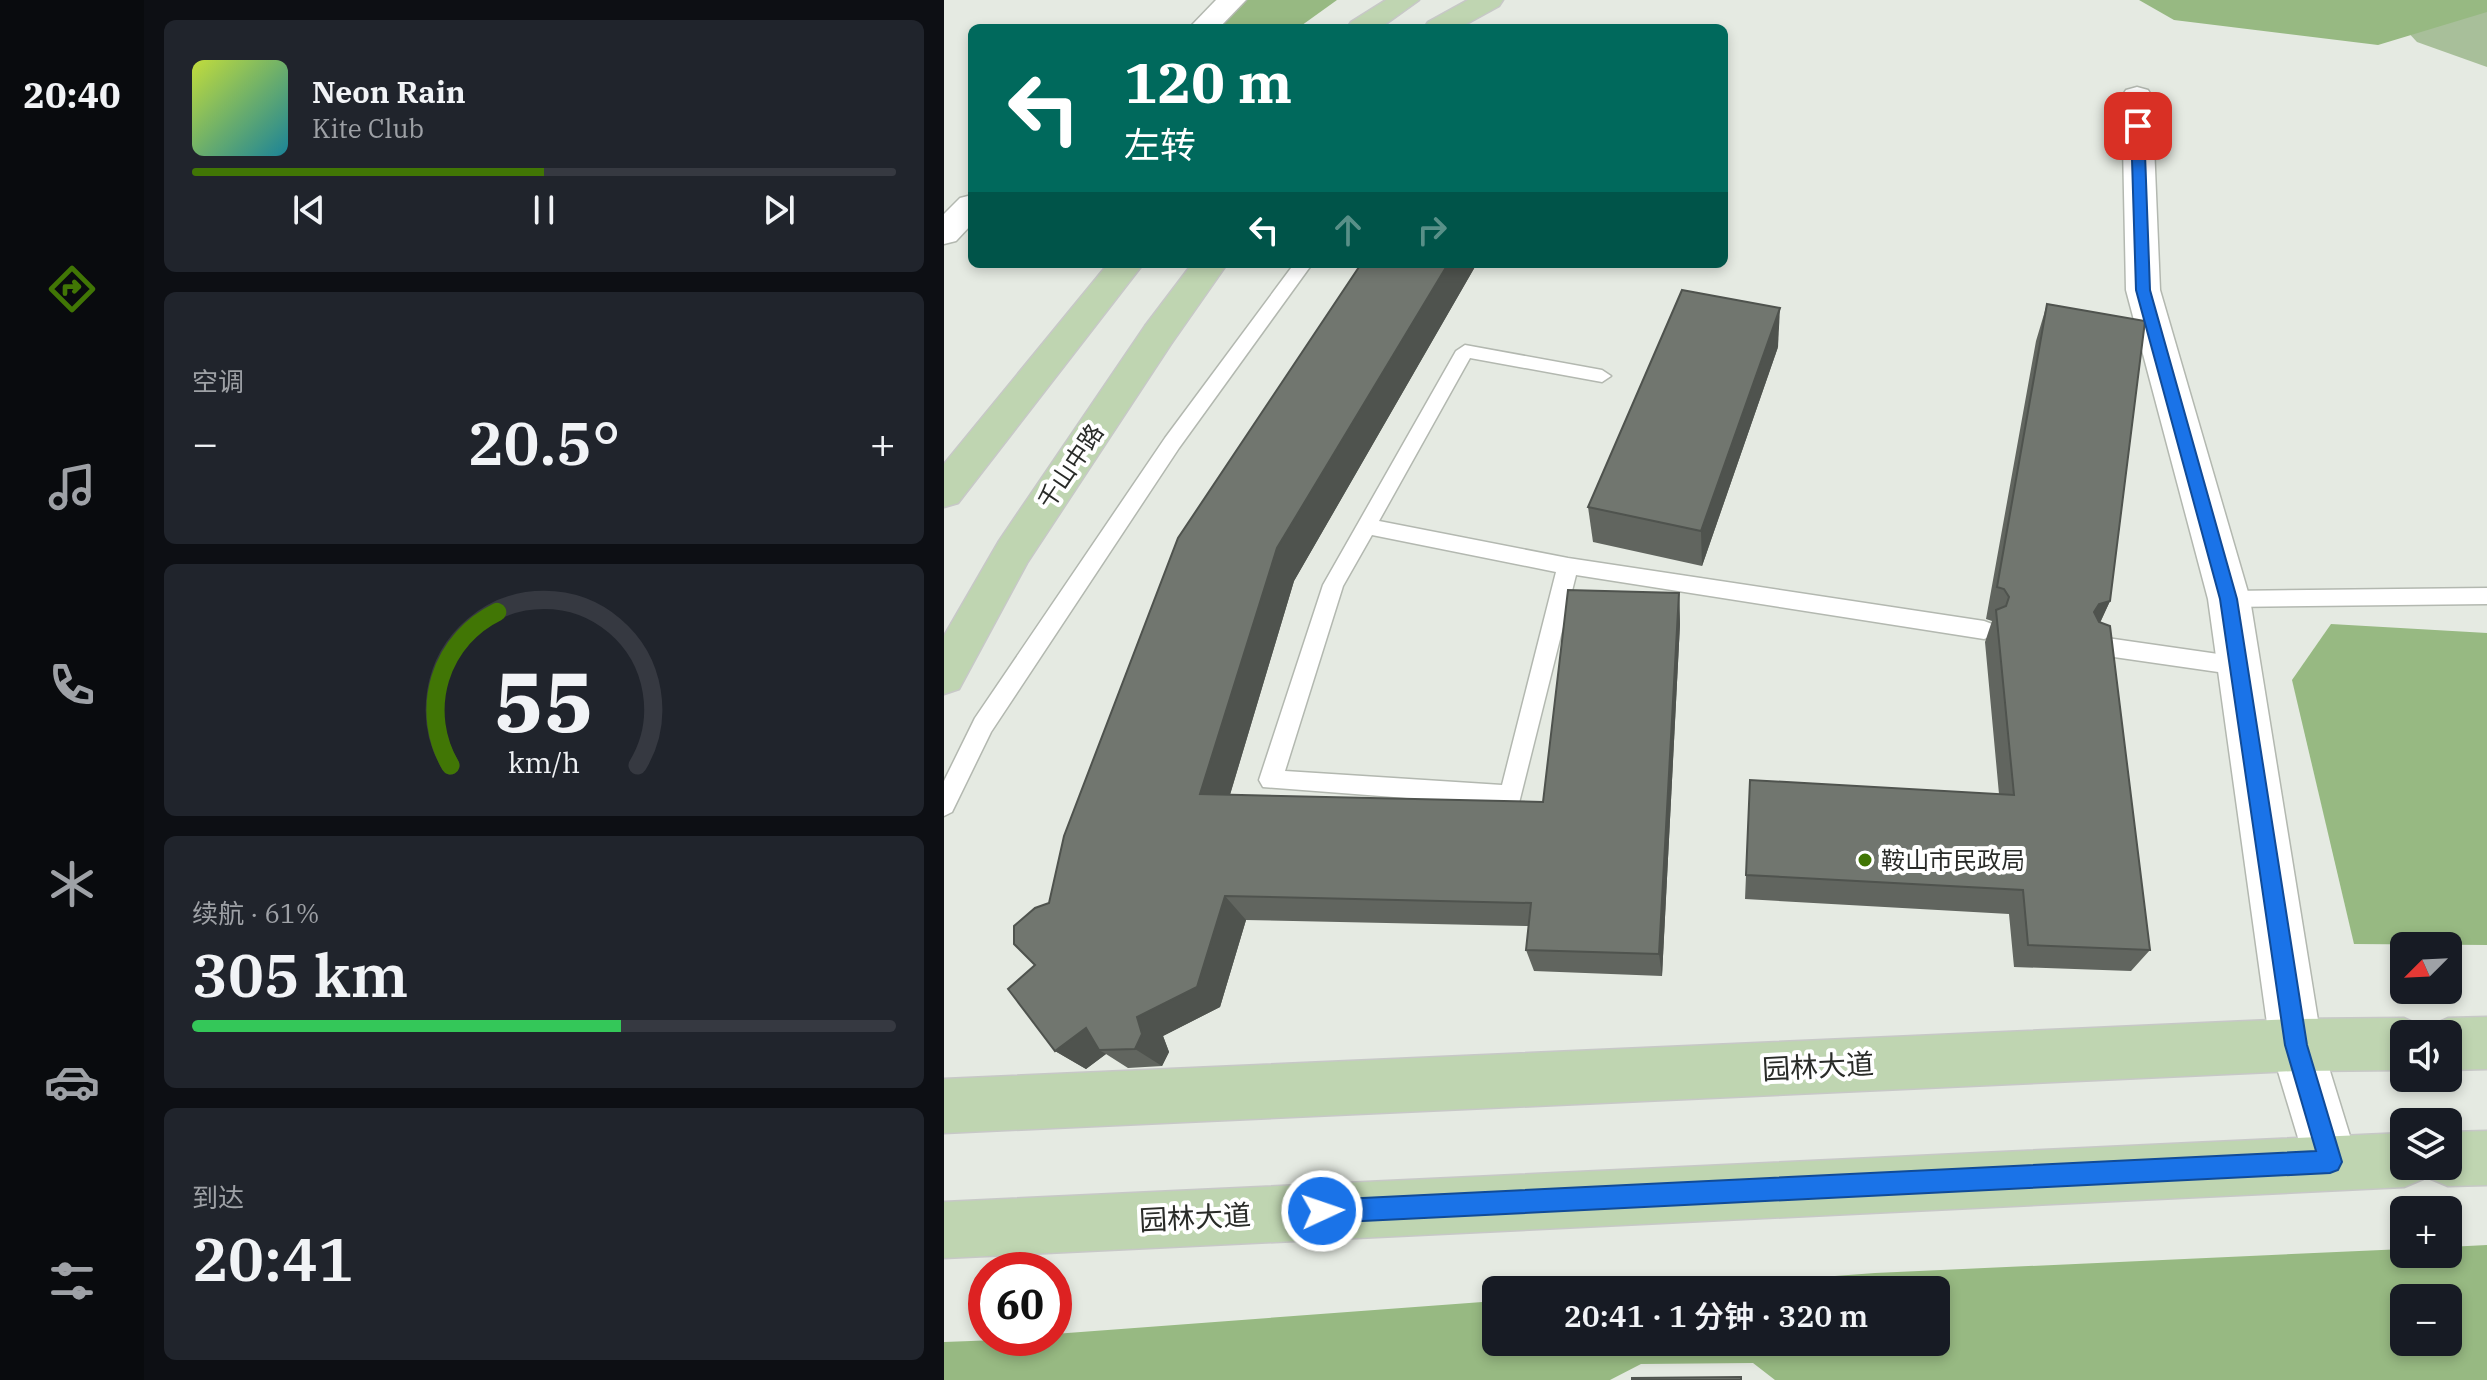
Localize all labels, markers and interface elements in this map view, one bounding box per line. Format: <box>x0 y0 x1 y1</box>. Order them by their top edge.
text: 120 m <box>1124 46 1292 118</box>
icon: left <box>992 56 1096 160</box>
text: 20:40 <box>23 71 121 118</box>
text: Neon Rain <box>312 72 466 111</box>
pin <box>2104 92 2172 160</box>
icon: arrive <box>2116 104 2160 148</box>
text: Kite Club <box>312 111 424 145</box>
text: 左转 <box>1124 121 1196 168</box>
icon: previous <box>287 188 331 232</box>
icon: pause <box>522 188 566 232</box>
icon: next <box>757 188 801 232</box>
icon: left <box>1242 208 1286 252</box>
icon: ahead <box>1326 208 1370 252</box>
icon: right <box>1410 208 1454 252</box>
icon: directions <box>44 261 100 317</box>
text: 空调 <box>192 364 244 398</box>
text: 20.5° <box>468 403 620 482</box>
text: − <box>192 414 218 471</box>
text: + <box>870 414 896 471</box>
street label: 千山中路 <box>1030 417 1110 515</box>
icon: music <box>44 459 100 515</box>
text: 55 <box>494 647 594 755</box>
icon: phone <box>44 657 100 713</box>
text: km/h <box>508 744 580 781</box>
place label: 鞍山市民政局 <box>1881 844 2025 876</box>
marker: 鞍山市民政局 <box>1856 851 1874 869</box>
icon: climate <box>44 856 100 912</box>
text: 续航 · 61% <box>192 896 319 930</box>
north arrow <box>2390 932 2462 1004</box>
map controls <box>2390 932 2462 1356</box>
text: 305 km <box>192 935 408 1014</box>
button: sound <box>2390 1020 2462 1092</box>
street label: 园林大道 <box>1761 1045 1875 1087</box>
icon: car <box>44 1054 100 1110</box>
button: layers <box>2390 1108 2462 1180</box>
position arrow <box>1280 1169 1364 1253</box>
text: 到达 <box>192 1180 244 1214</box>
street label: 园林大道 <box>1138 1196 1252 1238</box>
button: + <box>2390 1196 2462 1268</box>
text: 20:41 <box>192 1219 354 1298</box>
speed limit sign: 60 <box>968 1252 1072 1356</box>
icon: filters <box>44 1253 100 1309</box>
button: − <box>2390 1284 2462 1356</box>
text: 20:41 · 1 分钟 · 320 m <box>1564 1296 1868 1335</box>

